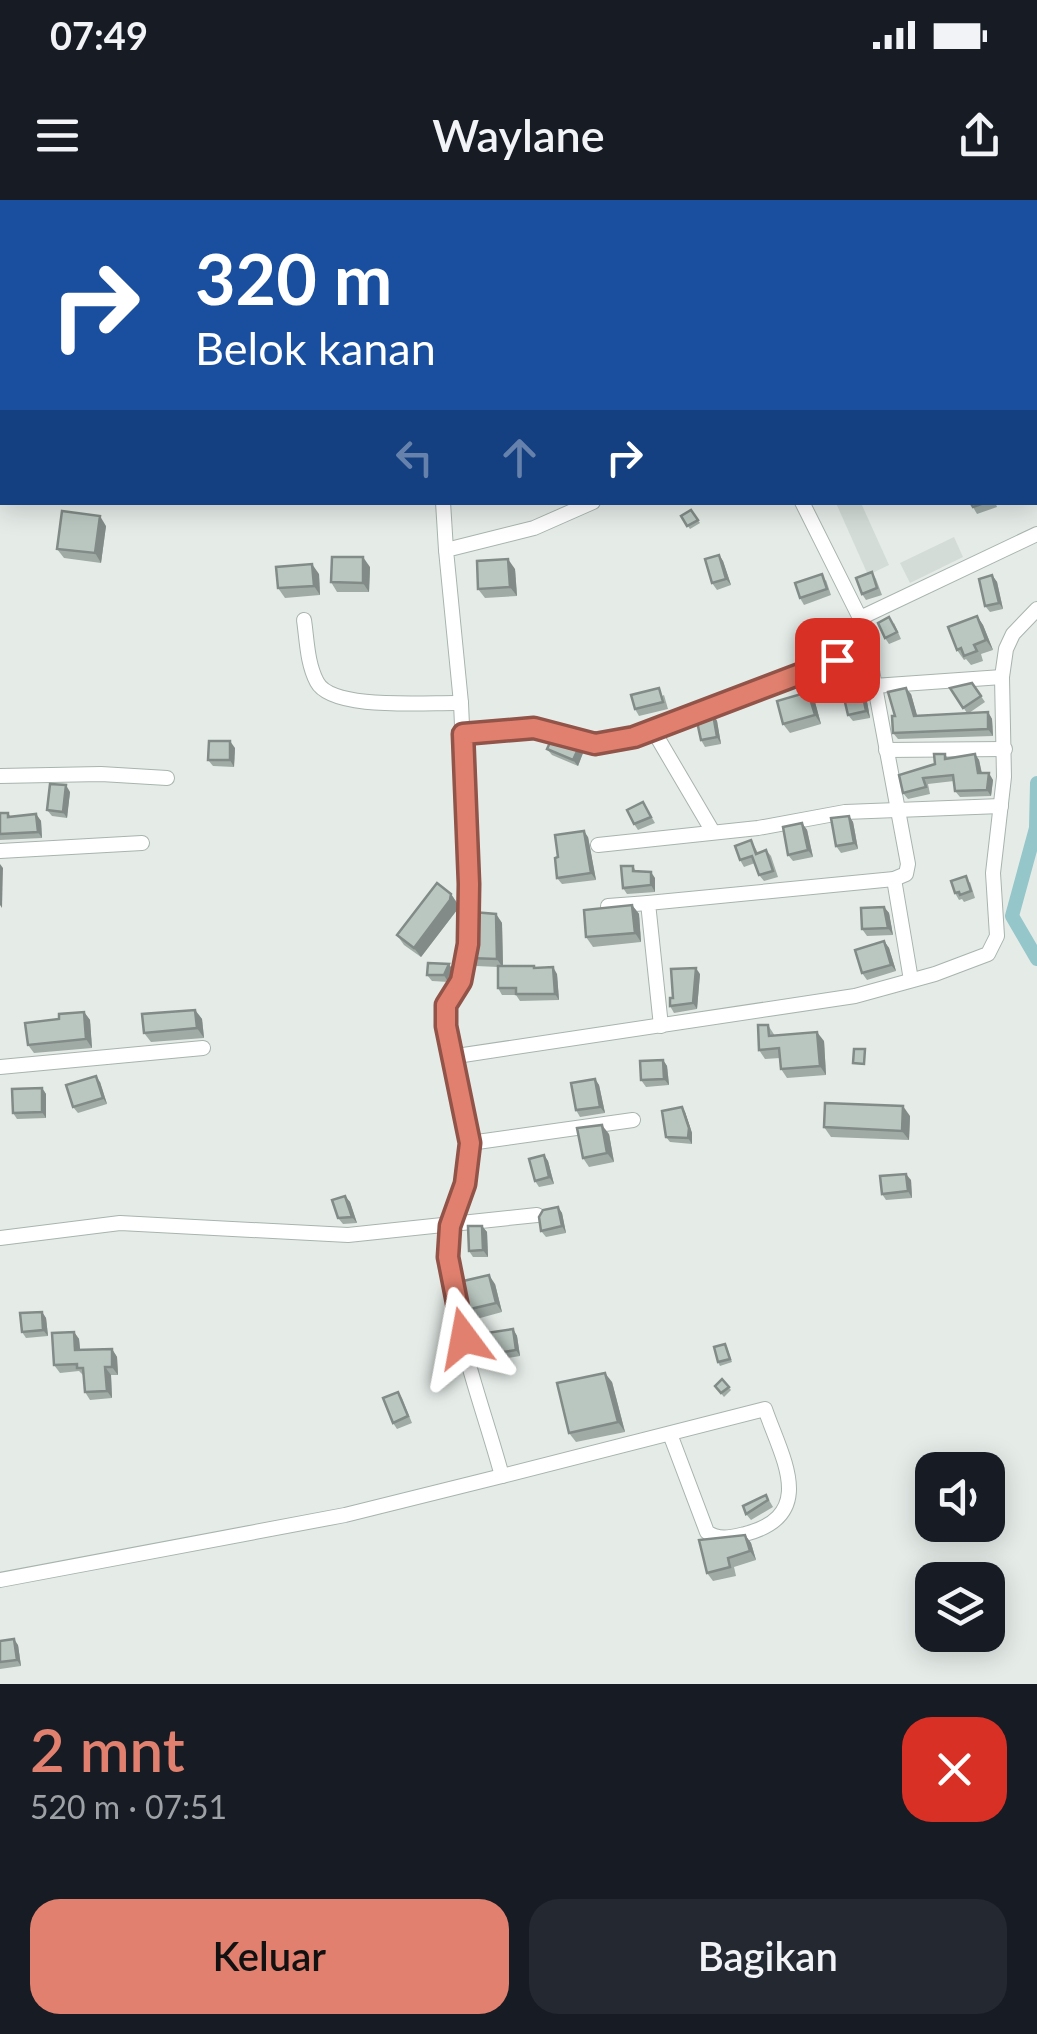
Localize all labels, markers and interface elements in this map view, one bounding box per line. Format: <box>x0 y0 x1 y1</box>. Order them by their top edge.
text: 07:49 <box>50 12 148 58</box>
icon: menu <box>30 108 85 163</box>
text: Waylane <box>432 108 605 162</box>
icon: share <box>952 108 1007 163</box>
text: 320 m <box>195 236 392 320</box>
icon: right <box>30 240 160 370</box>
text: Belok kanan <box>195 321 436 375</box>
icon: left <box>387 430 442 485</box>
icon: ahead <box>492 430 547 485</box>
icon: right <box>597 430 652 485</box>
pin <box>795 618 880 703</box>
icon: arrive <box>810 633 865 688</box>
position arrow <box>412 1286 516 1390</box>
map controls <box>915 1452 1005 1652</box>
button: sound <box>915 1452 1005 1542</box>
button: layers <box>915 1562 1005 1652</box>
text: 2 mnt <box>30 1713 185 1785</box>
button: close <box>902 1717 1007 1822</box>
text: 520 m · 07:51 <box>30 1787 227 1826</box>
button: Keluar <box>30 1899 509 2014</box>
button: Bagikan <box>529 1899 1007 2014</box>

